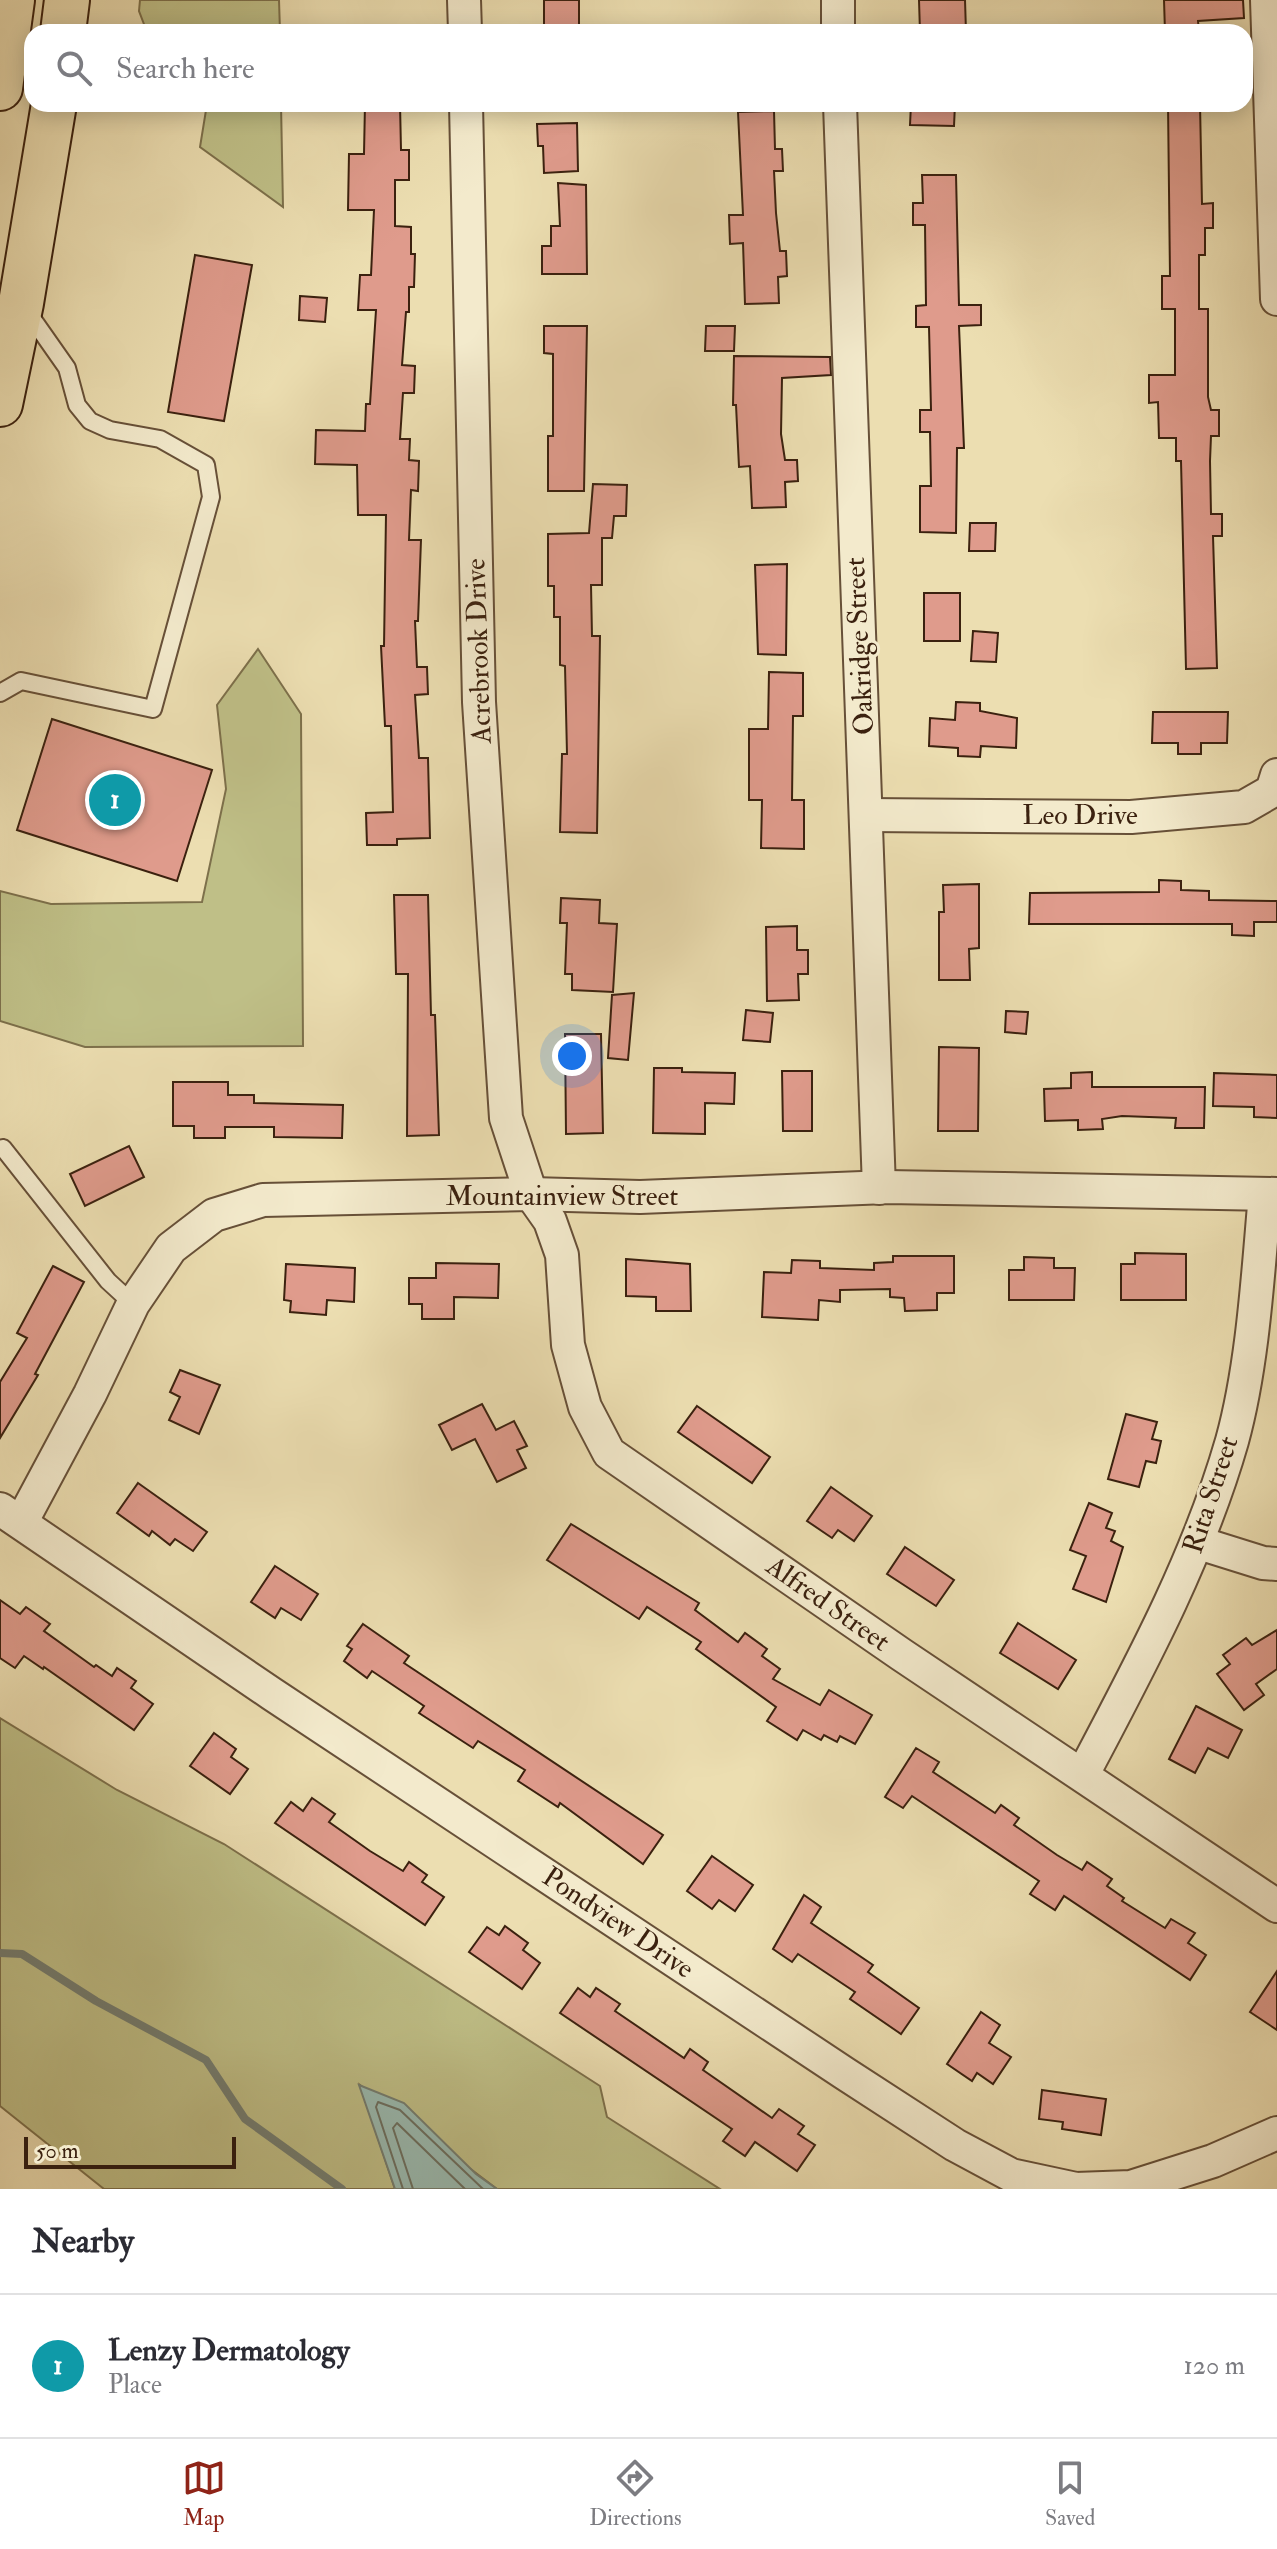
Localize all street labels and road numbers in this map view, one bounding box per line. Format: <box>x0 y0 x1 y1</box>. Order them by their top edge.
street label: Oakridge Street <box>838 556 882 736</box>
street label: Acrebrook Drive <box>458 557 500 745</box>
street label: Leo Drive <box>1022 798 1138 833</box>
street label: Mountainview Street <box>446 1179 678 1214</box>
street label: Rita Street <box>1176 1432 1246 1558</box>
street label: Alfred Street <box>758 1548 897 1659</box>
street label: Pondview Drive <box>535 1859 701 1987</box>

